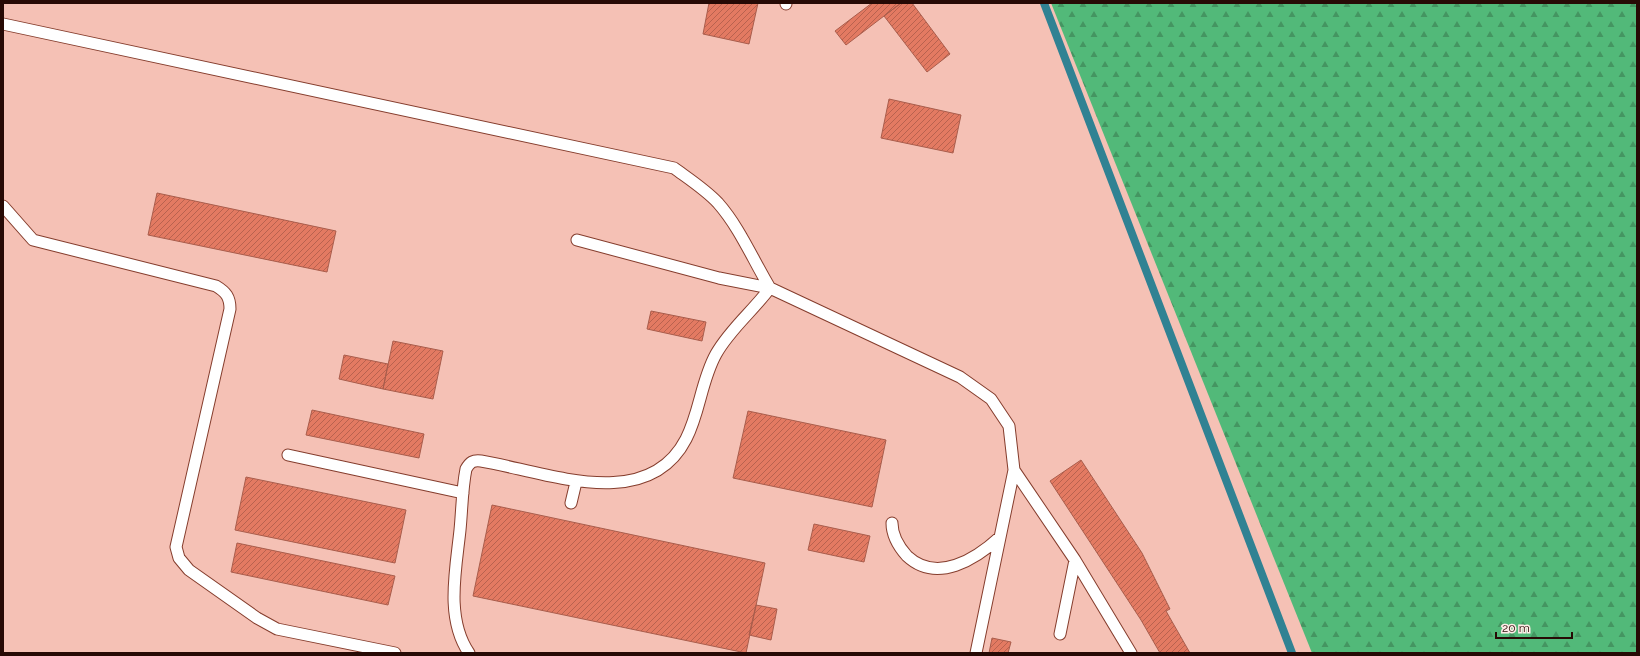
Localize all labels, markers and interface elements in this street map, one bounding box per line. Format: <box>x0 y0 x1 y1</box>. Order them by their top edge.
scale bar <box>1496 614 1572 640</box>
text: 20 m <box>1502 621 1530 635</box>

